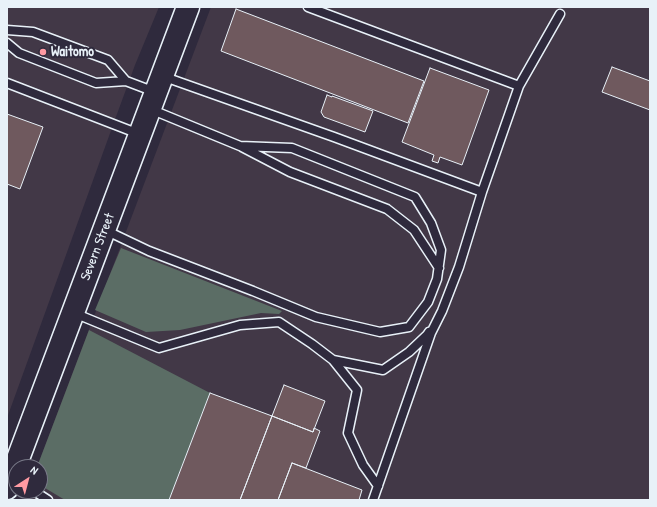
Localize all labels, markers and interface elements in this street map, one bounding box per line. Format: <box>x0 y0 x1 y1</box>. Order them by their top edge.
place label: Waitomo <box>51 44 94 60</box>
marker: Waitomo <box>38 47 48 57</box>
street label: Severn Street <box>77 211 119 283</box>
north arrow <box>8 459 48 499</box>
text: N <box>28 463 41 477</box>

